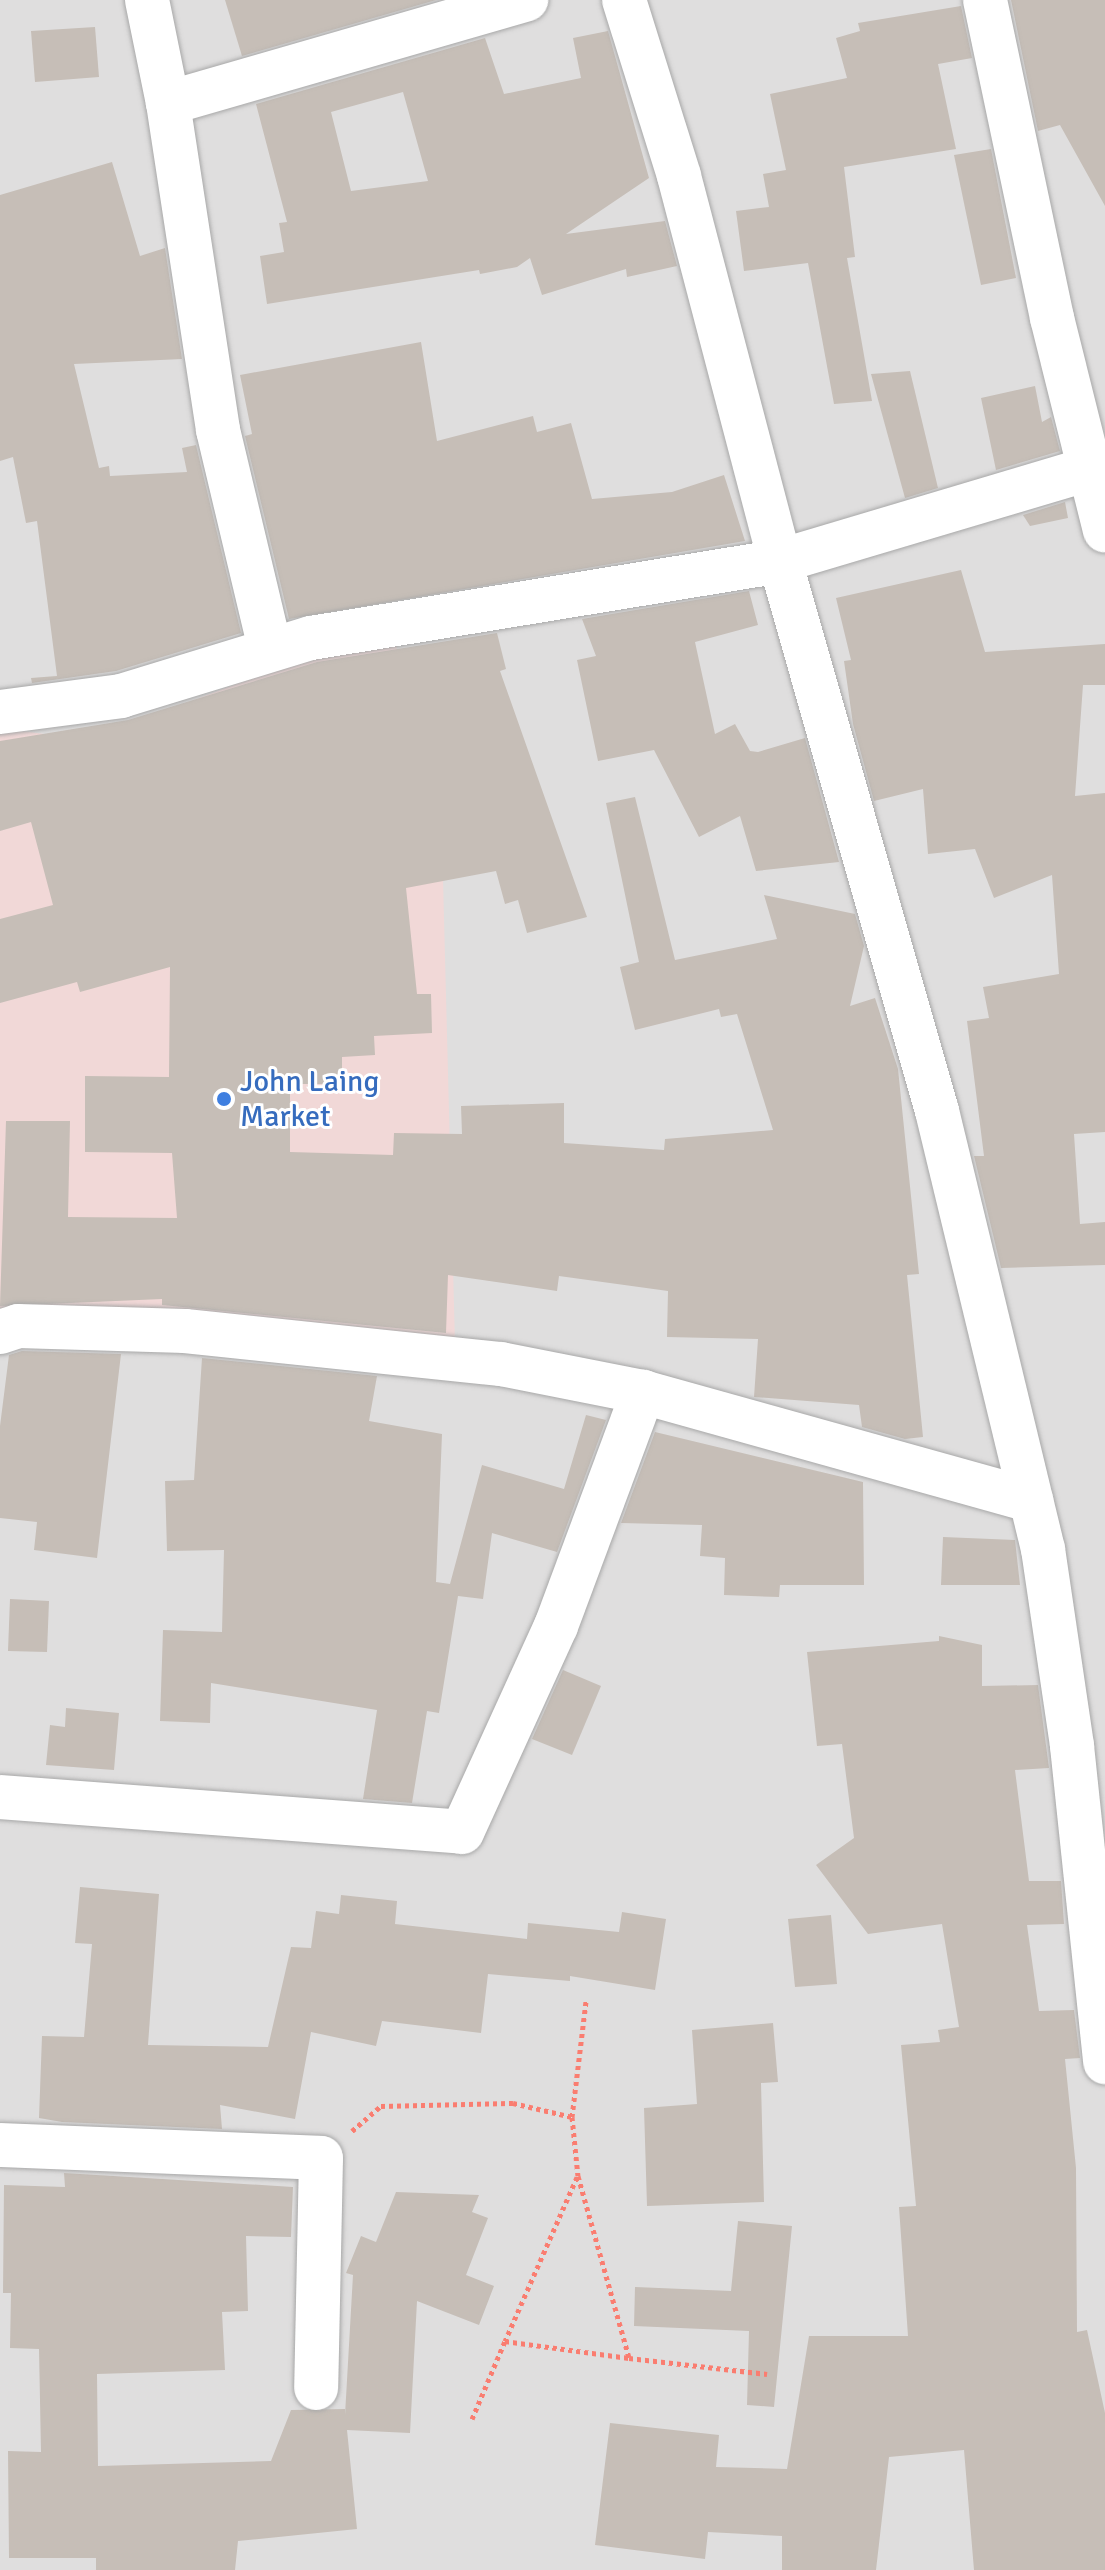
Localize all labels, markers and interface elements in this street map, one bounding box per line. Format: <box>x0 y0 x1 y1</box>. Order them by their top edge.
place label: John Laing Market <box>240 1064 379 1134</box>
marker: John Laing Market <box>215 1090 233 1108</box>

